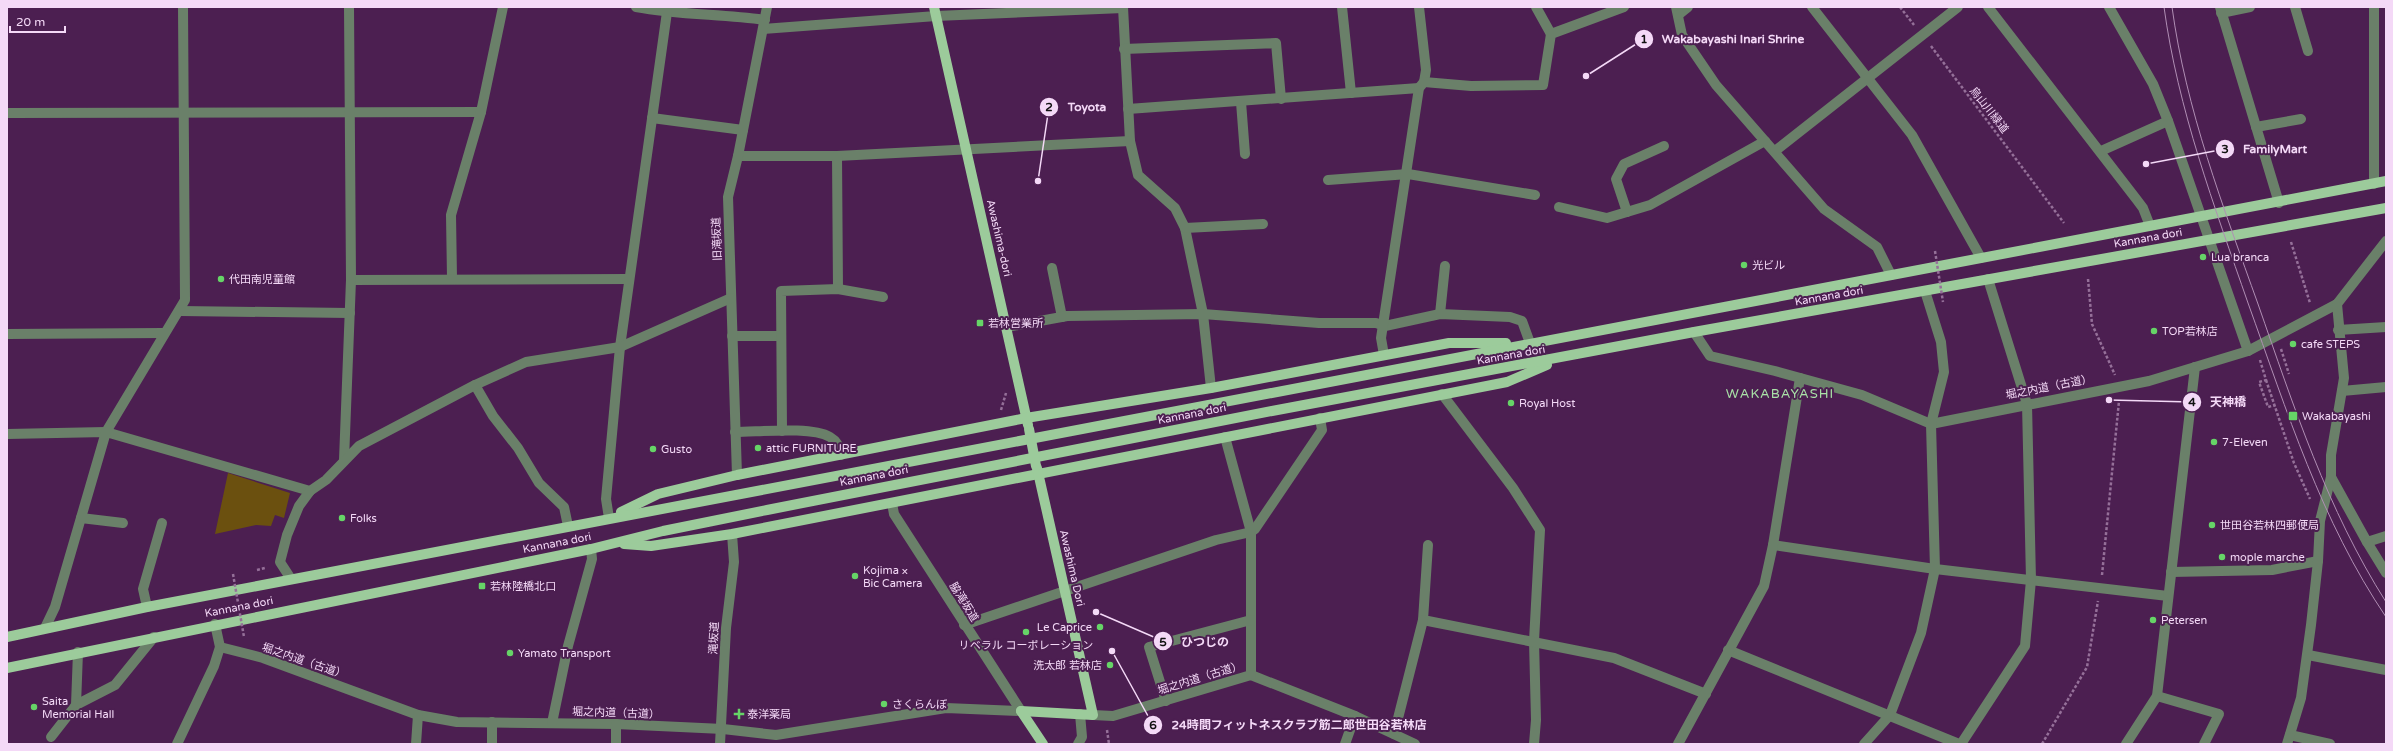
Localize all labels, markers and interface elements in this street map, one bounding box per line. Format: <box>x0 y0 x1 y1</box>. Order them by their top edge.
scale bar <box>10 8 65 34</box>
text: 20 m <box>16 15 45 29</box>
callout: Wakabayashi Inari Shrine <box>1634 27 1812 51</box>
text: 1 <box>1640 32 1648 46</box>
text: Wakabayashi Inari Shrine <box>1662 32 1804 47</box>
street label: 烏山川緑道 <box>1967 84 2011 136</box>
callout: Toyota <box>1039 95 1114 119</box>
text: 2 <box>1045 100 1053 114</box>
text: Toyota <box>1067 100 1107 115</box>
callout: FamilyMart <box>2215 137 2315 161</box>
text: 3 <box>2221 142 2229 156</box>
text: FamilyMart <box>2243 142 2307 157</box>
street label: Awashima-dori <box>984 198 1014 278</box>
street label: 旧滝坂道 <box>710 217 724 261</box>
street label: Kannana dori <box>2113 226 2183 250</box>
place label: Lua branca <box>2211 251 2269 264</box>
marker: Lua branca <box>2198 252 2208 262</box>
place label: 光ビル <box>1752 259 1785 272</box>
marker: 光ビル <box>1739 260 1749 270</box>
place label: 代田南児童館 <box>229 273 295 286</box>
marker: 代田南児童館 <box>216 274 226 284</box>
street label: Kannana dori <box>1794 284 1864 308</box>
place label: 若林営業所 <box>988 317 1044 330</box>
marker: 若林営業所 <box>975 318 985 328</box>
place label: TOP若林店 <box>2162 325 2218 338</box>
marker: TOP若林店 <box>2149 326 2159 336</box>
place label: cafe STEPS <box>2301 338 2360 351</box>
marker: cafe STEPS <box>2288 339 2298 349</box>
street label: Kannana dori <box>1476 343 1546 367</box>
street label: 堀之内道（古道） <box>2005 372 2093 402</box>
district label: WAKABAYASHI <box>1726 386 1834 402</box>
callout: 天神橋 <box>2182 390 2254 414</box>
text: 4 <box>2188 395 2196 409</box>
text: 天神橋 <box>2210 395 2247 409</box>
place label: Royal Host <box>1519 397 1575 410</box>
marker: Royal Host <box>1506 398 1516 408</box>
street label: Kannana dori <box>1157 401 1227 427</box>
marker: Wakabayashi <box>2287 410 2299 422</box>
place label: Wakabayashi <box>2302 410 2371 423</box>
place label: 7-Eleven <box>2222 436 2268 449</box>
marker: 7-Eleven <box>2209 437 2219 447</box>
place label: attic FURNITURE <box>766 442 857 455</box>
place label: Gusto <box>661 443 692 456</box>
marker: attic FURNITURE <box>753 443 763 453</box>
marker: Gusto <box>648 444 658 454</box>
street label: Kannana dori <box>839 463 909 489</box>
place label: Folks <box>350 512 377 525</box>
marker: Folks <box>337 513 347 523</box>
place label: 世田谷若林四郵便局 <box>2220 519 2319 532</box>
marker: 世田谷若林四郵便局 <box>2207 520 2217 530</box>
street label: Awashima Dori <box>1057 528 1087 608</box>
street label: Kannana dori <box>522 530 592 556</box>
place label: mople marche <box>2230 551 2305 564</box>
marker: mople marche <box>2217 552 2227 562</box>
place label: Kojima × Bic Camera <box>863 564 923 590</box>
marker: Kojima × Bic Camera <box>850 571 860 581</box>
place label: 若林陸橋北口 <box>490 580 556 593</box>
street label: 脇滝坂道 <box>947 580 981 624</box>
marker: 若林陸橋北口 <box>477 581 487 591</box>
street label: Kannana dori <box>204 594 274 620</box>
place label: Petersen <box>2161 614 2207 627</box>
marker: Petersen <box>2148 615 2158 625</box>
street label: 滝坂道 <box>707 621 721 655</box>
place label: Le Caprice <box>1037 621 1092 634</box>
marker: Le Caprice <box>1095 622 1105 632</box>
marker: リベラル コーポレーション <box>1021 627 1031 637</box>
callout: ひつじの <box>1153 629 1237 653</box>
text: 5 <box>1159 635 1167 649</box>
text: ひつじの <box>1181 635 1229 649</box>
place label: リベラル コーポレーション <box>959 639 1093 652</box>
street label: 堀之内道（古道） <box>260 641 348 681</box>
place label: Yamato Transport <box>518 647 611 660</box>
marker: Yamato Transport <box>505 648 515 658</box>
place label: 洗太郎 若林店 <box>1033 659 1102 672</box>
street label: 堀之内道（古道） <box>1156 659 1244 697</box>
marker: 洗太郎 若林店 <box>1105 660 1115 670</box>
place label: Saita Memorial Hall <box>42 695 114 721</box>
place label: さくらんぼ <box>892 698 947 711</box>
marker: さくらんぼ <box>879 699 889 709</box>
marker: Saita Memorial Hall <box>29 702 39 712</box>
street label: 堀之内道（古道） <box>572 705 660 721</box>
place label: 泰洋薬局 <box>747 708 791 721</box>
marker: 泰洋薬局 <box>734 709 744 719</box>
callout: 24時間フィットネスクラブ筋二郎世田谷若林店 <box>1143 713 1434 737</box>
text: 6 <box>1149 718 1157 732</box>
text: 24時間フィットネスクラブ筋二郎世田谷若林店 <box>1172 718 1426 732</box>

